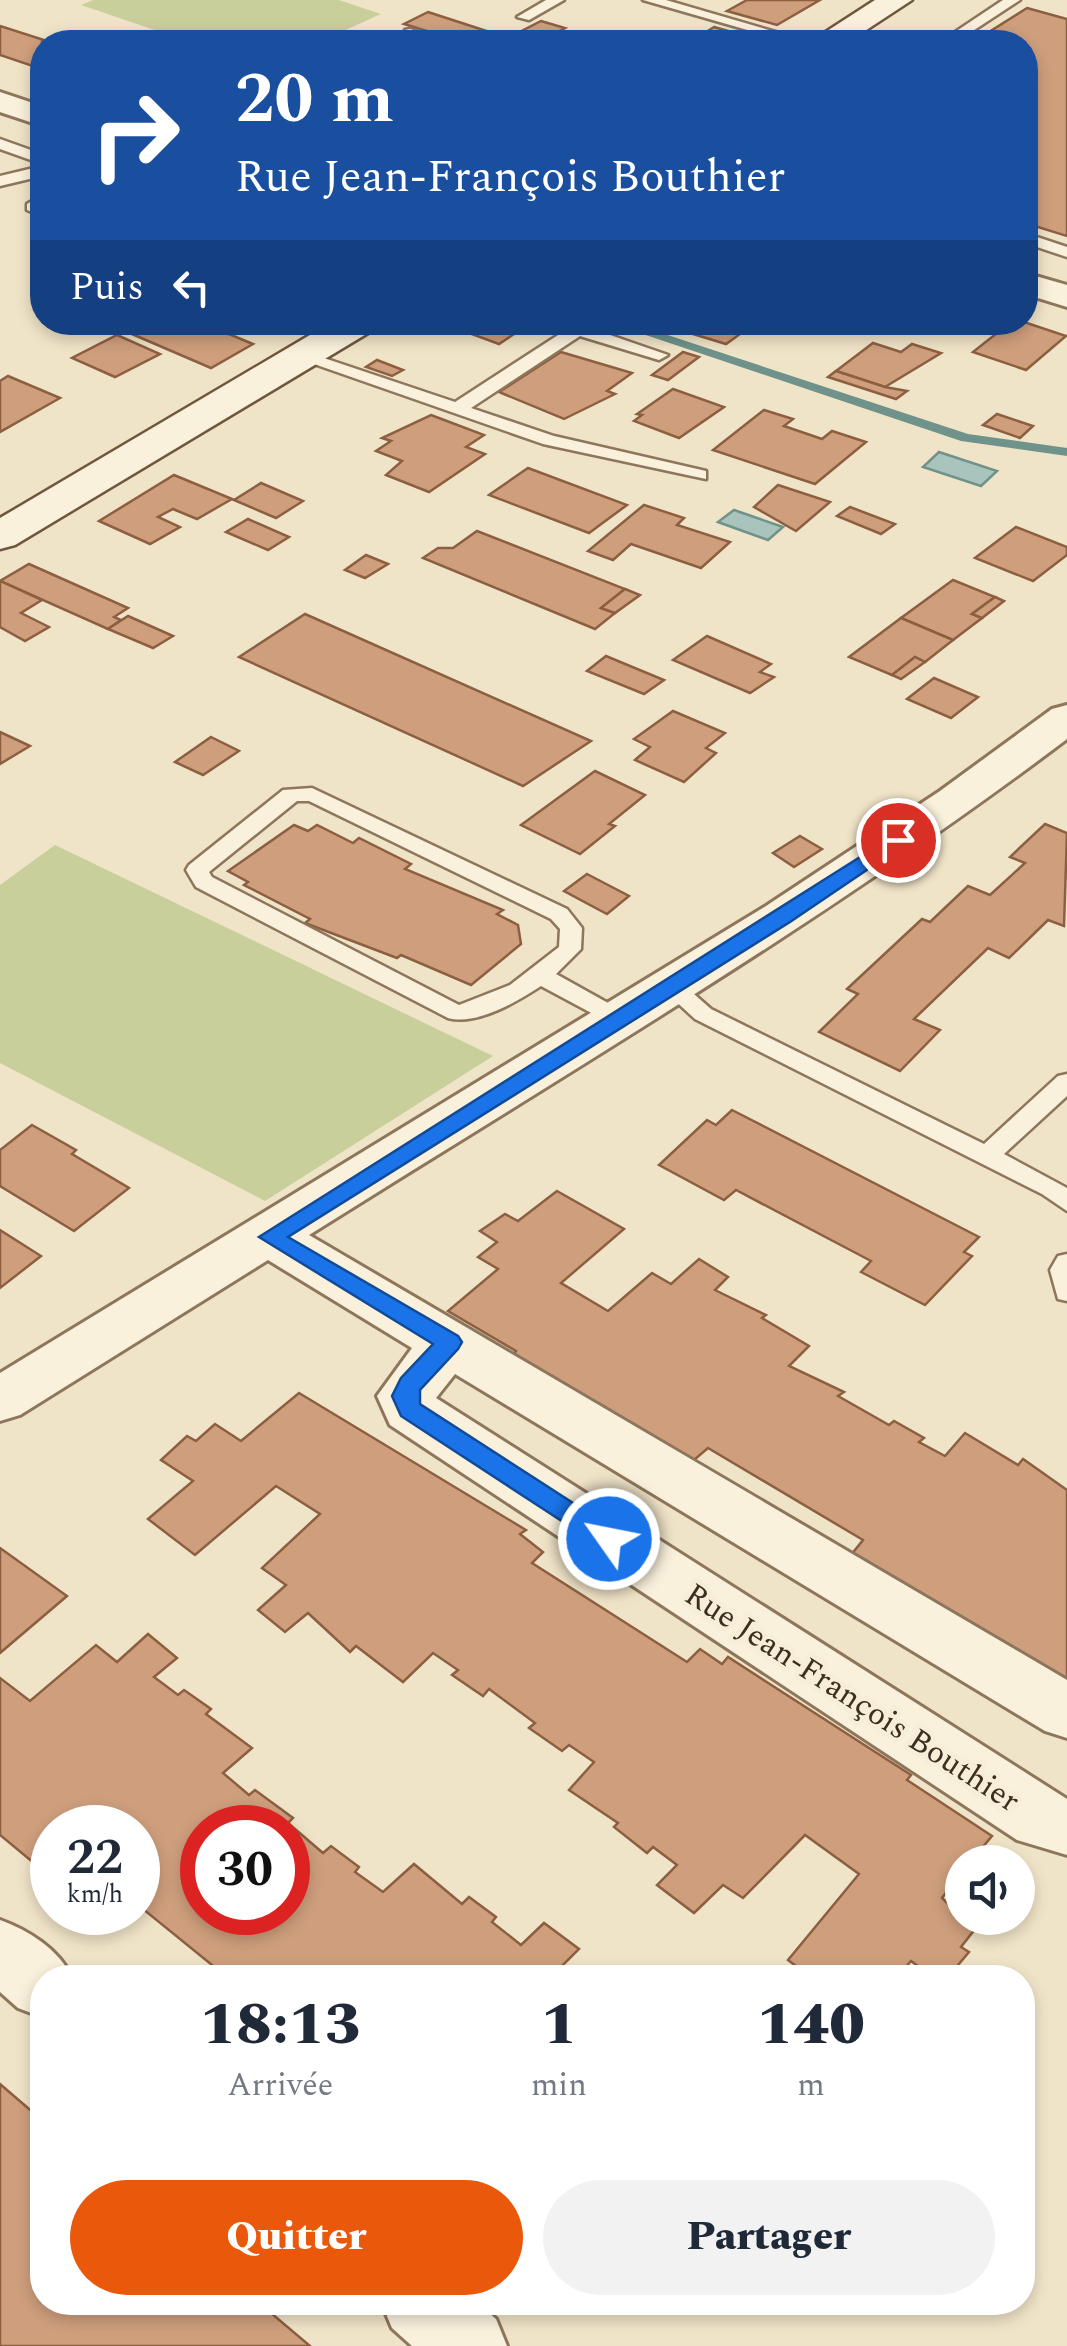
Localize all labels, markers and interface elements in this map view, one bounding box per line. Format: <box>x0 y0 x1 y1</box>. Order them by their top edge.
text: 20 m <box>235 47 394 153</box>
icon: right <box>70 70 200 200</box>
text: Rue Jean-François Bouthier <box>235 143 785 212</box>
text: Puis <box>70 259 144 317</box>
icon: left <box>164 260 219 315</box>
pin <box>856 798 941 883</box>
icon: arrive <box>871 813 926 868</box>
position arrow <box>557 1487 661 1591</box>
street label: Rue Jean-François Bouthier <box>675 1571 1029 1825</box>
speed limit sign: 30 <box>180 1805 310 1935</box>
text: 22 <box>67 1820 123 1896</box>
map controls <box>945 1845 1035 1935</box>
button: sound <box>945 1845 1035 1935</box>
text: km/h <box>67 1876 123 1914</box>
text: 18:13 <box>200 1979 361 2071</box>
text: 1 <box>541 1979 577 2071</box>
text: 140 <box>757 1979 865 2071</box>
text: Arrivée <box>228 2061 333 2110</box>
text: min <box>531 2061 587 2110</box>
text: m <box>797 2061 825 2110</box>
button: Quitter <box>70 2180 523 2295</box>
button: Partager <box>543 2180 995 2295</box>

